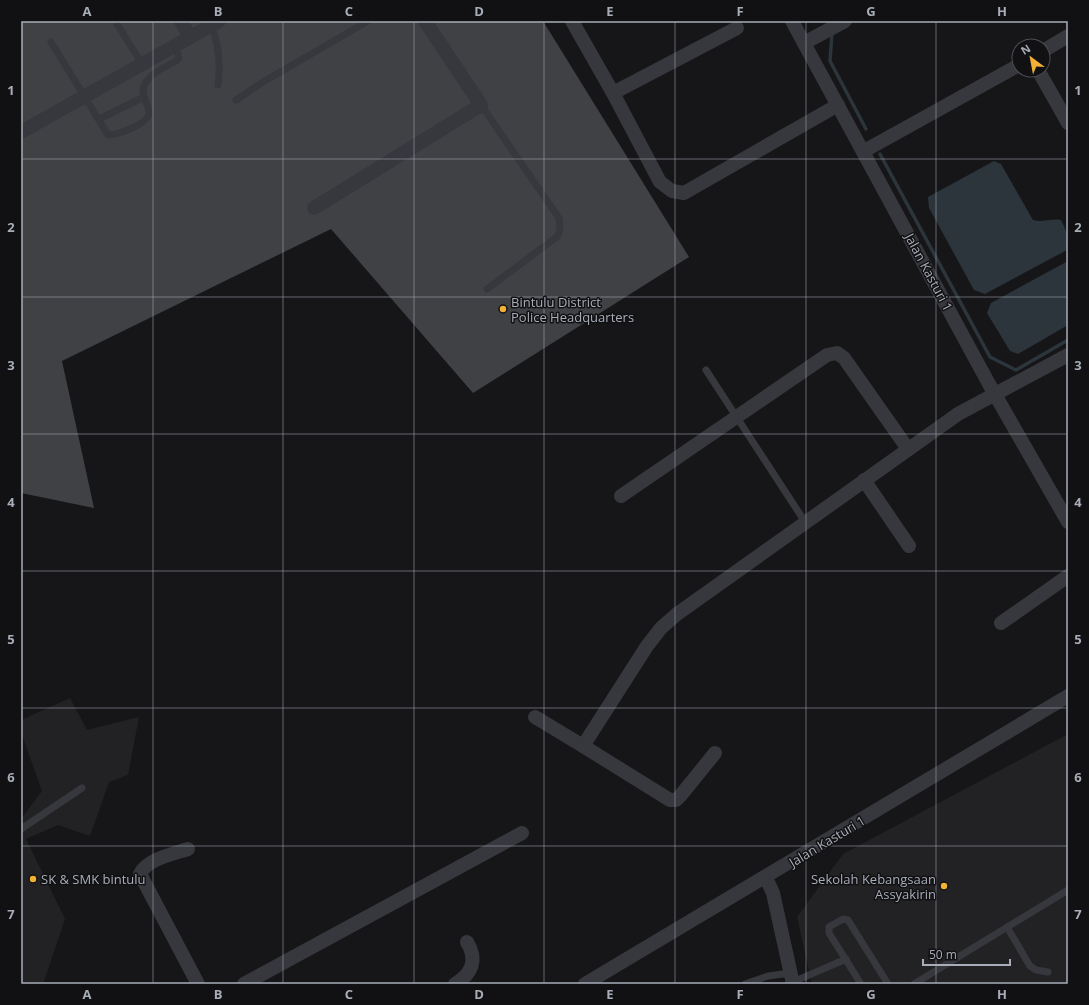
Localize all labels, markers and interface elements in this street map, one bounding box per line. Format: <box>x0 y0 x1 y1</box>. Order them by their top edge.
text: A <box>83 2 92 20</box>
text: B <box>214 2 223 20</box>
text: C <box>345 2 353 20</box>
text: D <box>474 2 484 20</box>
text: E <box>606 2 614 20</box>
text: F <box>736 2 744 20</box>
text: G <box>866 2 876 20</box>
text: H <box>997 2 1007 20</box>
north arrow <box>1011 38 1051 78</box>
text: N <box>1018 40 1033 58</box>
text: 1 <box>7 81 15 99</box>
text: 1 <box>1074 81 1082 99</box>
text: 2 <box>7 218 15 236</box>
text: 2 <box>1074 218 1082 236</box>
street label: Jalan Kasturi 1 <box>900 228 957 314</box>
place label: Bintulu District Police Headquarters <box>511 293 634 326</box>
marker: Bintulu District Police Headquarters <box>498 304 508 314</box>
text: 3 <box>7 356 15 374</box>
text: 3 <box>1074 356 1082 374</box>
text: 4 <box>7 493 15 511</box>
text: 4 <box>1074 493 1082 511</box>
text: 5 <box>7 630 15 648</box>
text: 5 <box>1074 630 1082 648</box>
text: 6 <box>7 768 15 786</box>
text: 6 <box>1074 768 1082 786</box>
street label: Jalan Kasturi 1 <box>784 811 868 872</box>
place label: SK & SMK bintulu <box>41 870 146 888</box>
place label: Sekolah Kebangsaan Assyakirin <box>811 870 936 903</box>
marker: SK & SMK bintulu <box>28 874 38 884</box>
marker: Sekolah Kebangsaan Assyakirin <box>939 881 949 891</box>
text: 7 <box>7 905 15 923</box>
text: 7 <box>1074 905 1082 923</box>
scale bar <box>923 941 1010 967</box>
text: 50 m <box>929 946 957 963</box>
text: A <box>83 985 92 1003</box>
text: B <box>214 985 223 1003</box>
text: C <box>345 985 353 1003</box>
text: D <box>474 985 484 1003</box>
text: E <box>606 985 614 1003</box>
text: F <box>736 985 744 1003</box>
text: G <box>866 985 876 1003</box>
text: H <box>997 985 1007 1003</box>

